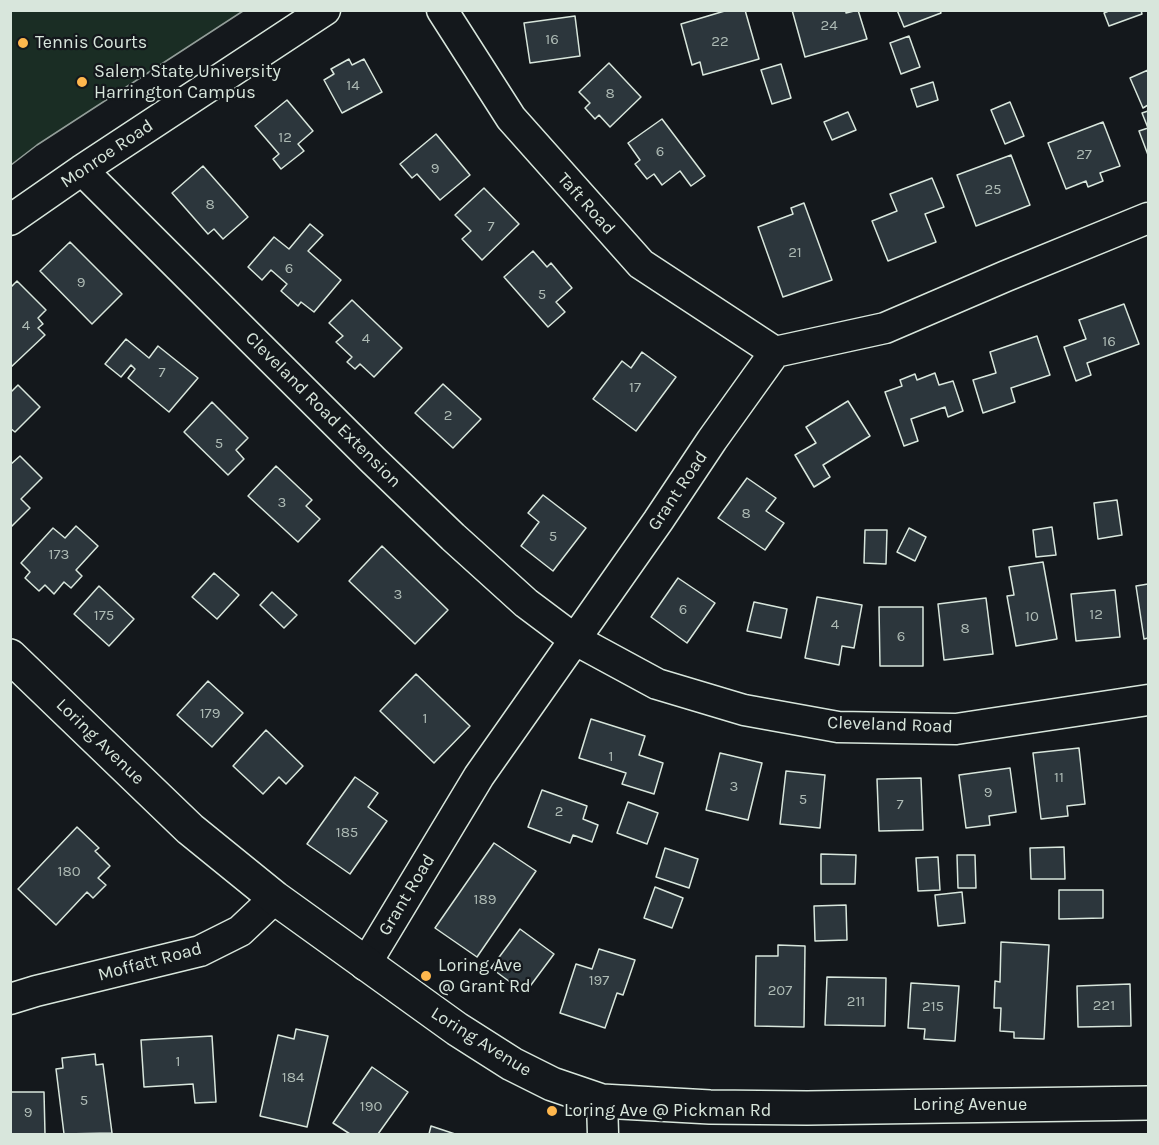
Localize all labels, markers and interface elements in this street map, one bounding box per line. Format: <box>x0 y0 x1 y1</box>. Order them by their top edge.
house number: 24 <box>820 17 838 35</box>
house number: 16 <box>545 31 559 49</box>
place label: Tennis Courts <box>35 32 147 54</box>
house number: 22 <box>711 33 729 51</box>
marker: Tennis Courts <box>16 36 30 50</box>
place label: Salem State University Harrington Campus <box>94 61 281 104</box>
marker: Salem State University Harrington Campus <box>75 75 89 89</box>
house number: 14 <box>346 77 360 95</box>
house number: 8 <box>605 85 615 103</box>
street label: Monroe Road <box>57 115 157 193</box>
house number: 12 <box>278 129 292 147</box>
house number: 6 <box>656 143 664 161</box>
house number: 27 <box>1076 146 1092 164</box>
house number: 9 <box>431 160 439 178</box>
street label: Taft Road <box>553 169 619 239</box>
house number: 25 <box>984 181 1002 199</box>
house number: 8 <box>205 196 215 214</box>
house number: 7 <box>487 218 495 236</box>
house number: 21 <box>788 244 802 262</box>
house number: 6 <box>285 260 293 278</box>
house number: 9 <box>77 274 85 292</box>
house number: 5 <box>538 286 546 304</box>
house number: 4 <box>22 317 30 335</box>
street label: Cleveland Road Extension <box>240 327 406 493</box>
house number: 4 <box>362 330 370 348</box>
house number: 16 <box>1102 333 1116 351</box>
house number: 7 <box>158 364 166 382</box>
house number: 17 <box>629 379 641 397</box>
house number: 2 <box>444 407 452 425</box>
house number: 5 <box>215 435 223 453</box>
street label: Grant Road <box>644 447 712 535</box>
house number: 3 <box>278 494 286 512</box>
house number: 8 <box>741 505 751 523</box>
house number: 5 <box>549 528 557 546</box>
house number: 173 <box>49 546 69 564</box>
house number: 3 <box>394 586 402 604</box>
house number: 6 <box>679 601 687 619</box>
house number: 12 <box>1089 606 1103 624</box>
house number: 175 <box>94 607 114 625</box>
house number: 10 <box>1025 608 1039 626</box>
house number: 4 <box>831 616 839 634</box>
house number: 8 <box>960 620 970 638</box>
house number: 6 <box>897 628 905 646</box>
street label: Loring Avenue <box>51 694 149 790</box>
house number: 179 <box>200 705 220 723</box>
house number: 1 <box>423 710 427 728</box>
street label: Cleveland Road <box>827 712 953 738</box>
house number: 1 <box>609 748 613 766</box>
house number: 11 <box>1054 769 1064 787</box>
house number: 3 <box>730 778 738 796</box>
house number: 9 <box>984 784 992 802</box>
house number: 5 <box>799 791 807 809</box>
house number: 7 <box>896 796 904 814</box>
house number: 2 <box>555 803 563 821</box>
house number: 185 <box>336 824 358 842</box>
street label: Grant Road <box>374 850 440 940</box>
house number: 180 <box>57 863 81 881</box>
house number: 189 <box>474 891 496 909</box>
street label: Moffatt Road <box>96 938 204 986</box>
place label: Loring Ave @ Grant Rd <box>438 955 531 998</box>
marker: Loring Ave @ Grant Rd <box>419 969 433 983</box>
house number: 197 <box>589 972 609 990</box>
house number: 207 <box>768 982 792 1000</box>
house number: 211 <box>847 993 865 1011</box>
house number: 221 <box>1093 997 1115 1015</box>
house number: 215 <box>922 998 944 1016</box>
street label: Loring Avenue <box>427 1002 535 1082</box>
house number: 1 <box>176 1053 180 1071</box>
house number: 184 <box>282 1069 304 1087</box>
house number: 5 <box>80 1092 88 1110</box>
street label: Loring Avenue <box>913 1094 1027 1116</box>
house number: 190 <box>360 1098 382 1116</box>
place label: Loring Ave @ Pickman Rd <box>564 1100 771 1122</box>
house number: 9 <box>24 1104 32 1122</box>
marker: Loring Ave @ Pickman Rd <box>545 1104 559 1118</box>

